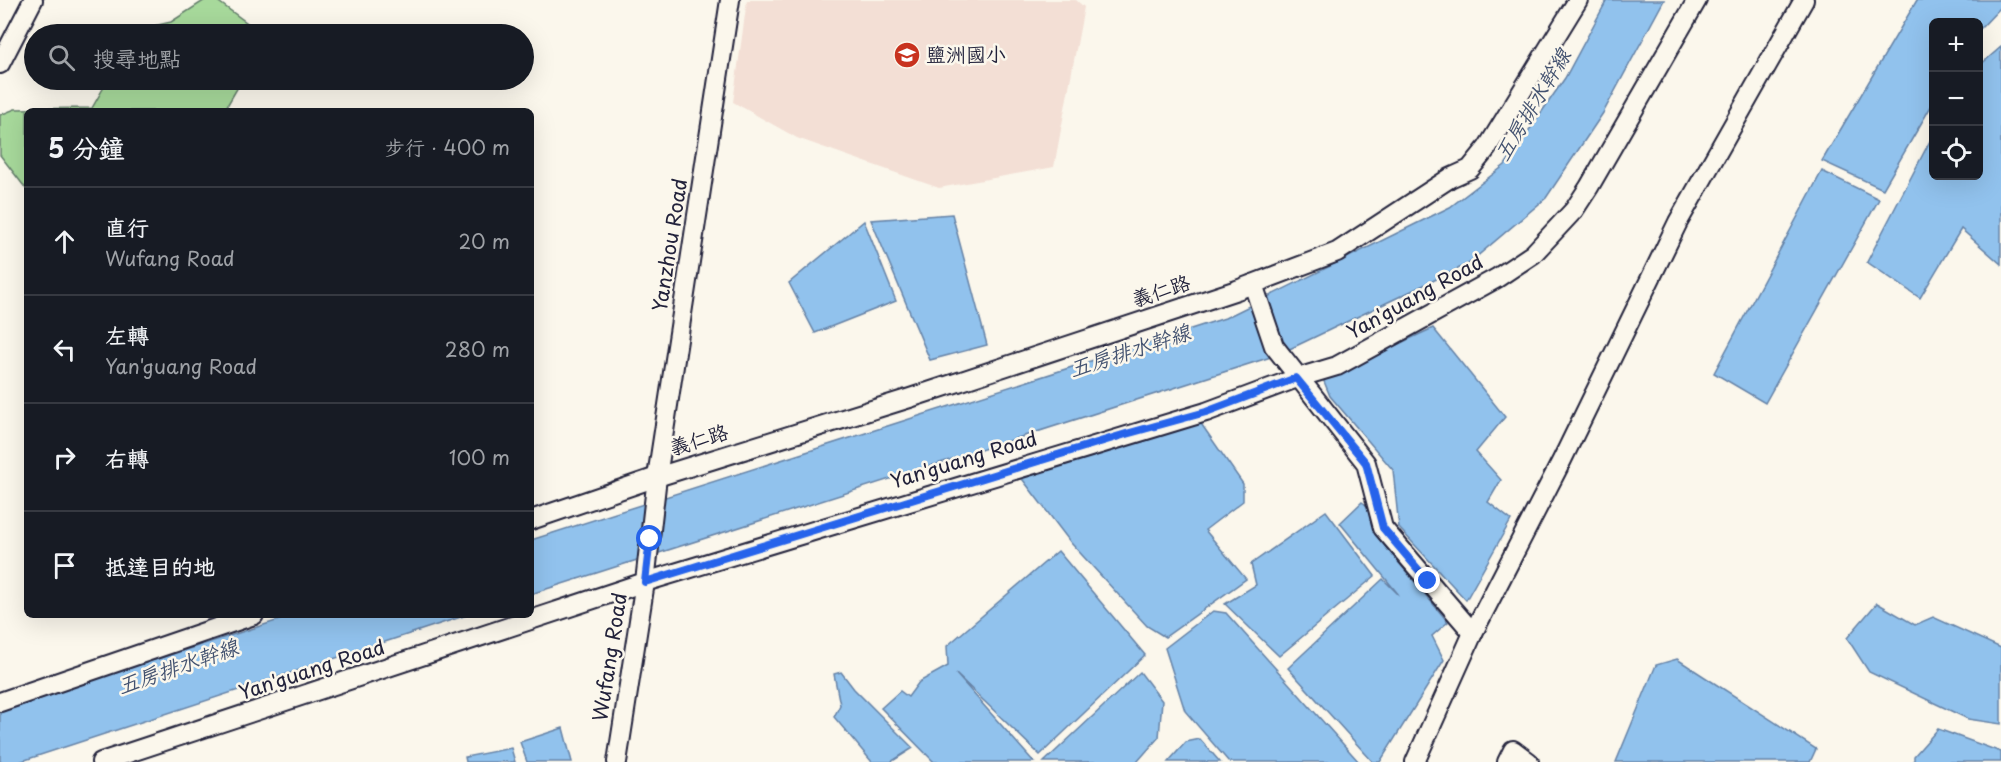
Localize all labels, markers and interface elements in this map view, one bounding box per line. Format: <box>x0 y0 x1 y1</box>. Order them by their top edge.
map controls <box>1929 18 1983 180</box>
button: + <box>1929 18 1983 72</box>
search box <box>24 24 534 90</box>
place label: 鹽洲國小 <box>926 39 1006 69</box>
school or university icon: 鹽洲國小 <box>892 40 922 70</box>
icon: search <box>45 41 78 74</box>
text: 搜尋地點 <box>93 41 181 74</box>
water label: 五房排水幹線 <box>1485 41 1578 166</box>
button: − <box>1929 72 1983 126</box>
button: locate <box>1929 126 1983 180</box>
text: 5 分鐘 <box>48 128 124 167</box>
text: 步行 · 400 m <box>385 132 510 162</box>
street label: Yanzhou Road <box>644 176 694 314</box>
text: 直行 <box>105 210 149 243</box>
icon: ahead <box>48 225 81 258</box>
text: 20 m <box>458 226 510 256</box>
text: Wufang Road <box>105 243 235 273</box>
street label: Yan'guang Road <box>1341 246 1488 346</box>
street label: 義仁路 <box>1128 266 1195 314</box>
water label: 五房排水幹線 <box>1065 314 1195 384</box>
text: 左轉 <box>105 318 149 351</box>
icon: left <box>48 333 81 366</box>
text: 280 m <box>445 334 510 364</box>
text: Yan'guang Road <box>105 351 257 381</box>
street label: 義仁路 <box>666 416 733 462</box>
street label: Yan'guang Road <box>887 422 1041 496</box>
icon: right <box>48 441 81 474</box>
text: 右轉 <box>105 441 149 474</box>
text: 100 m <box>449 442 510 472</box>
route start <box>636 525 662 551</box>
icon: arrive <box>48 549 81 582</box>
text: 抵達目的地 <box>105 549 215 582</box>
route end <box>1414 567 1440 593</box>
street label: Wufang Road <box>584 590 634 723</box>
water label: 五房排水幹線 <box>113 629 243 701</box>
street label: Yan'guang Road <box>235 631 389 707</box>

